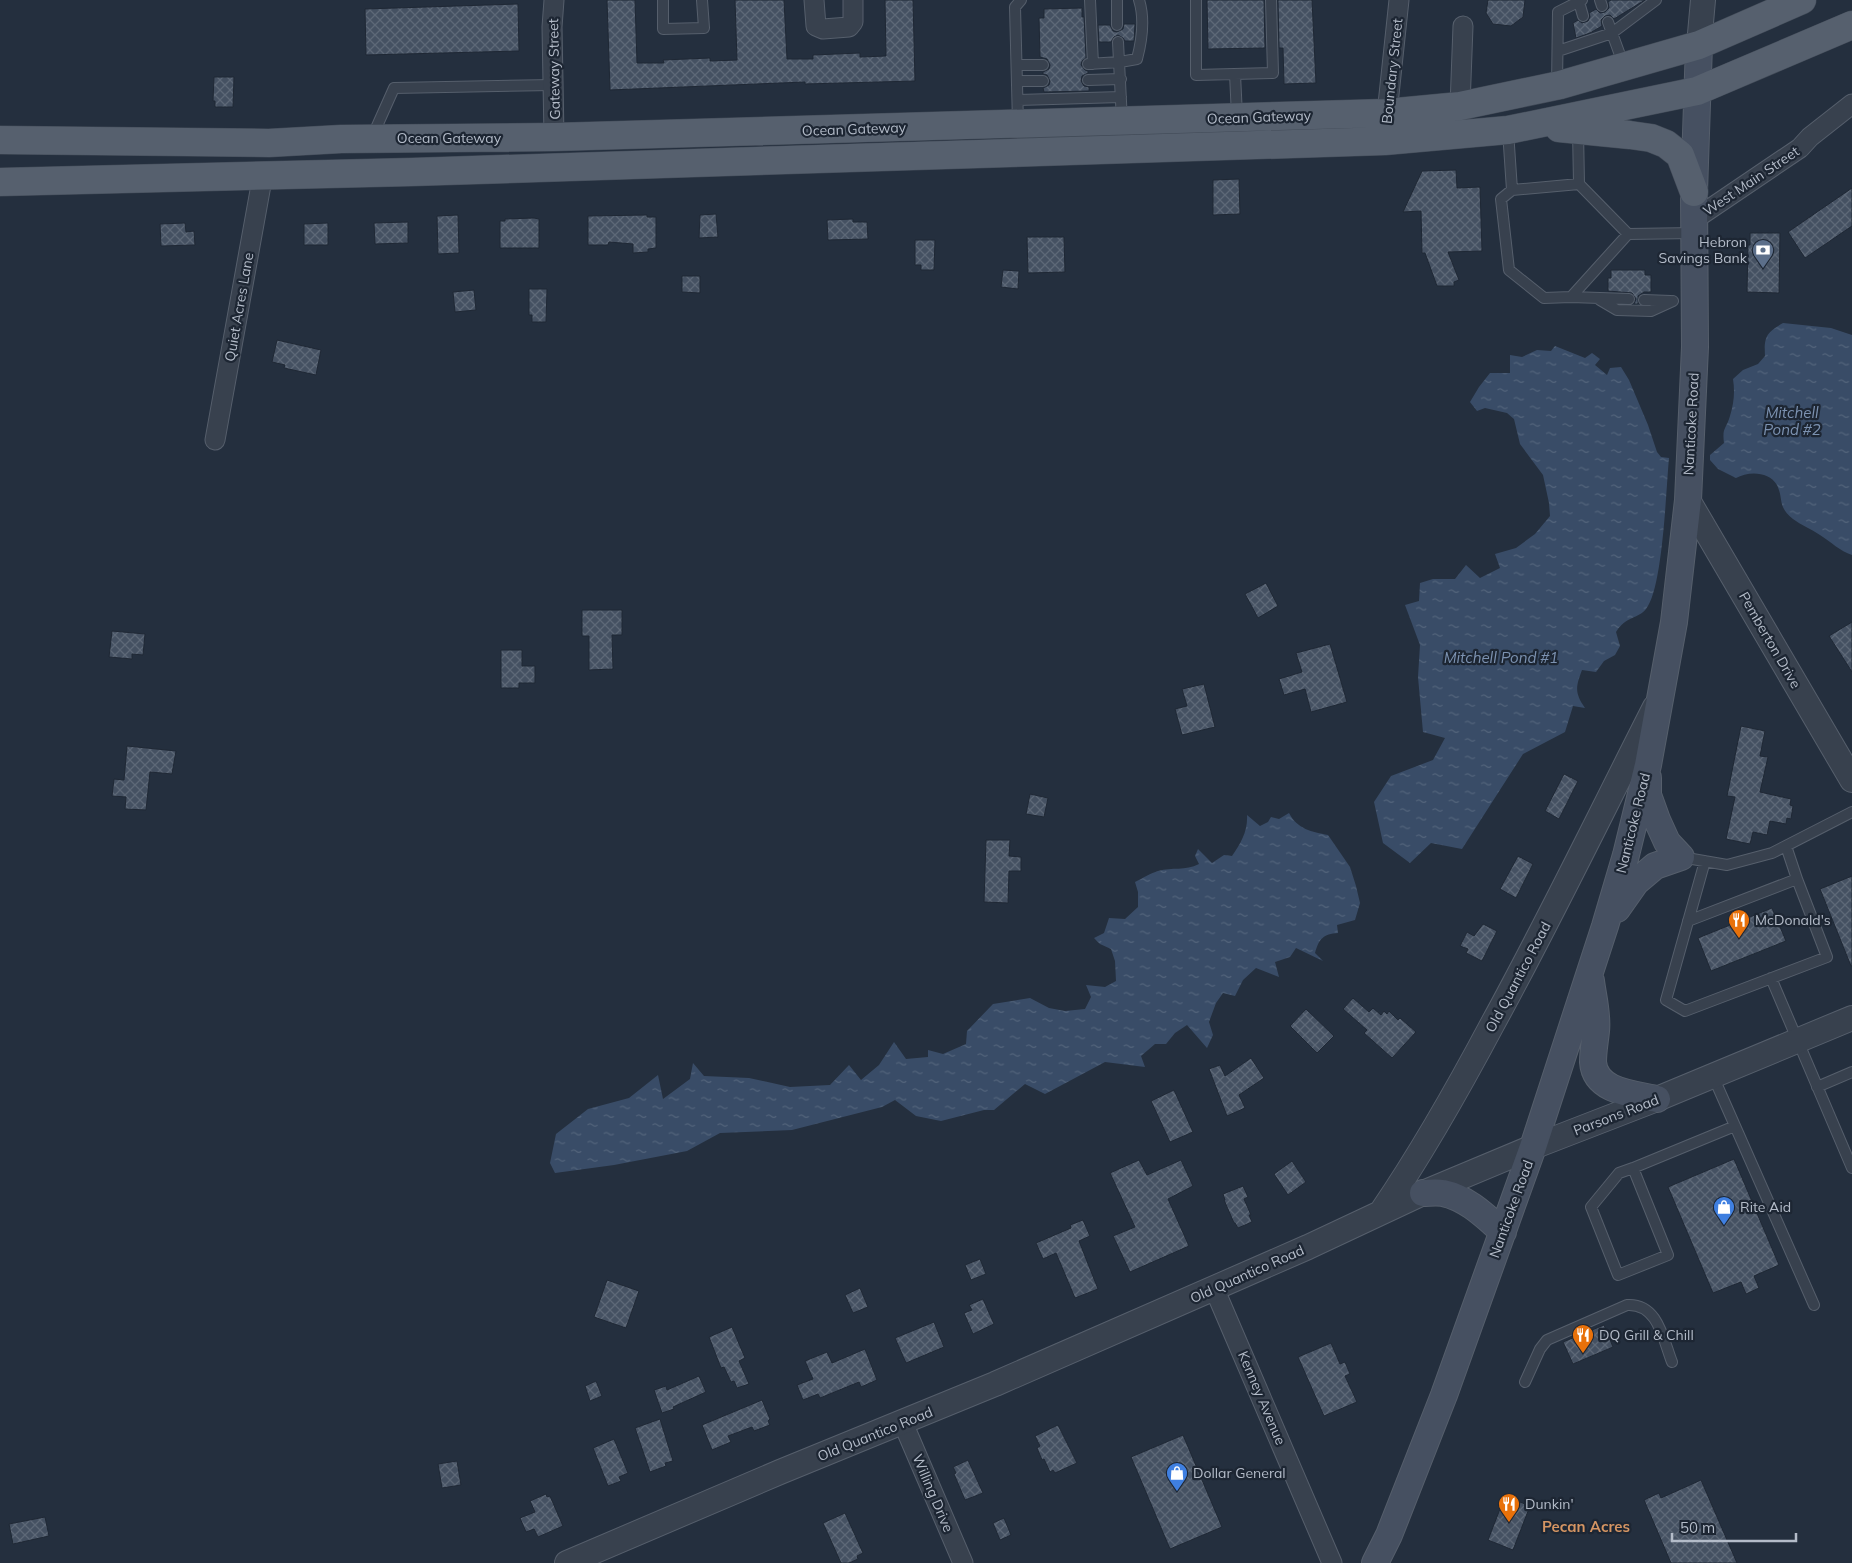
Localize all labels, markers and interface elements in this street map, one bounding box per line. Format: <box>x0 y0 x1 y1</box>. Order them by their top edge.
street label: Boundary Street <box>1378 17 1406 125</box>
street label: Gateway Street <box>544 18 564 120</box>
street label: Ocean Gateway <box>1207 106 1312 128</box>
street label: Ocean Gateway <box>802 118 907 140</box>
street label: Ocean Gateway <box>397 129 502 147</box>
street label: West Main Street <box>1699 142 1803 220</box>
place label: Hebron Savings Bank <box>1659 233 1748 267</box>
bank icon: Hebron Savings Bank <box>1751 238 1775 269</box>
street label: Quiet Acres Lane <box>221 251 257 363</box>
street label: Nanticoke Road <box>1679 372 1703 476</box>
water label: Mitchell Pond #2 <box>1763 403 1821 439</box>
street label: Pemberton Drive <box>1735 588 1805 692</box>
water label: Mitchell Pond #1 <box>1444 648 1558 667</box>
street label: Nanticoke Road <box>1612 771 1654 875</box>
restaurant icon: McDonald's <box>1727 908 1751 939</box>
place label: McDonald's <box>1755 911 1831 929</box>
street label: Old Quantico Road <box>1481 919 1555 1035</box>
street label: Parsons Road <box>1571 1090 1661 1140</box>
street label: Nanticoke Road <box>1485 1158 1537 1260</box>
shop icon: Rite Aid <box>1712 1195 1736 1226</box>
place label: Rite Aid <box>1740 1198 1791 1216</box>
street label: Old Quantico Road <box>1187 1241 1307 1307</box>
restaurant icon: DQ Grill & Chill <box>1571 1323 1595 1354</box>
place label: DQ Grill & Chill <box>1599 1326 1694 1344</box>
street label: Kenney Avenue <box>1234 1348 1290 1448</box>
street label: Old Quantico Road <box>815 1403 935 1465</box>
street label: Willing Drive <box>908 1451 958 1535</box>
shop icon: Dollar General <box>1165 1461 1189 1492</box>
place label: Dollar General <box>1193 1464 1286 1482</box>
restaurant icon: Dunkin' <box>1497 1492 1521 1523</box>
place label: Dunkin' <box>1525 1495 1574 1513</box>
scale bar <box>1672 1510 1796 1542</box>
district label: Pecan Acres <box>1542 1517 1630 1536</box>
text: 50 m <box>1680 1518 1715 1537</box>

